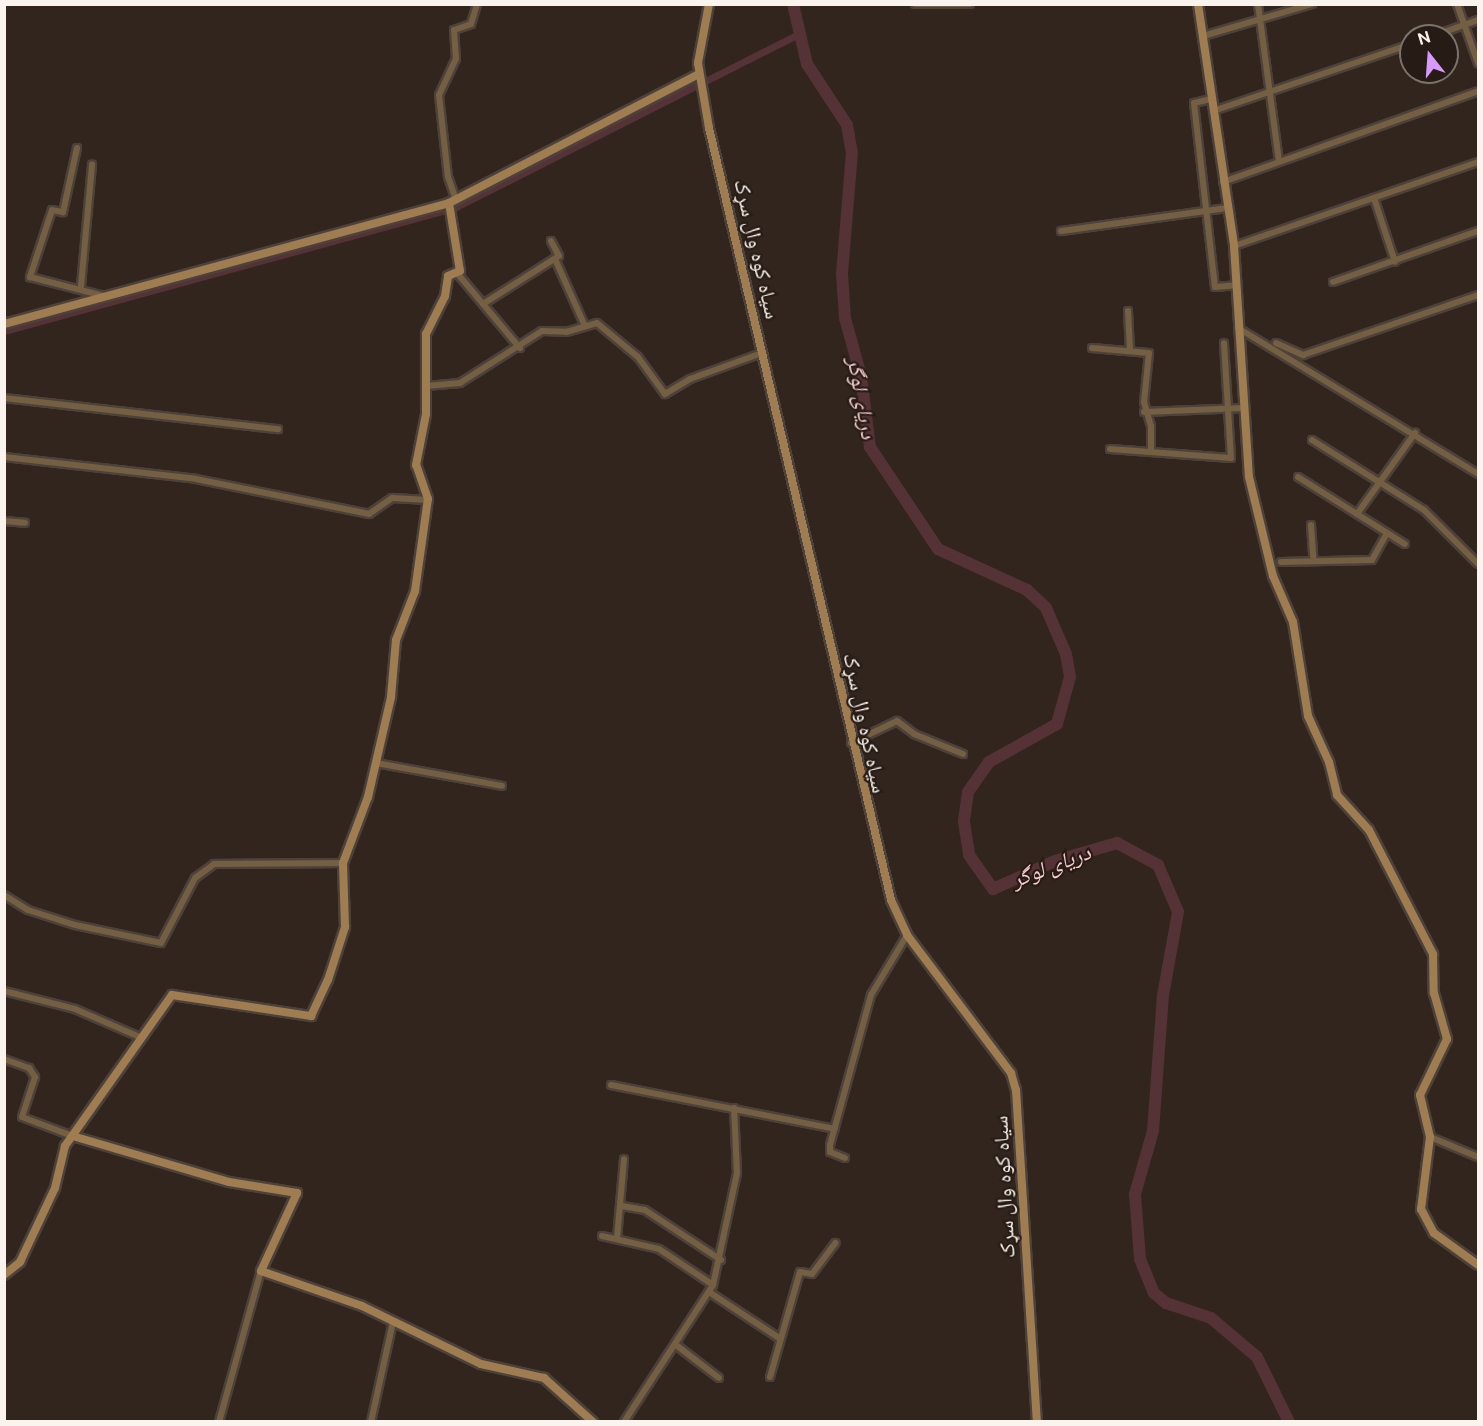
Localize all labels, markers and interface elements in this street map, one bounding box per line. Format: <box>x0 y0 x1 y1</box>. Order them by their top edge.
north arrow <box>1399 24 1459 84</box>
text: N <box>1415 27 1433 49</box>
street label: سیاه کوه وال سړک <box>729 177 785 321</box>
water label: دریای لوگر <box>842 355 882 441</box>
street label: سیاه کوه وال سړک <box>838 651 892 795</box>
water label: دریای لوگر <box>1008 839 1094 893</box>
street label: سیاه کوه وال سړک <box>988 1115 1020 1259</box>

